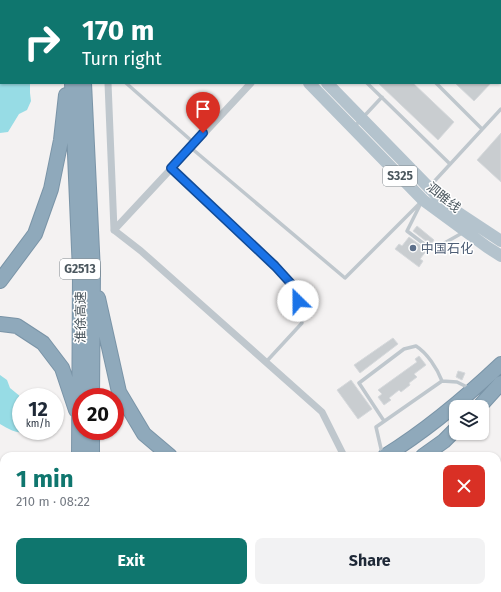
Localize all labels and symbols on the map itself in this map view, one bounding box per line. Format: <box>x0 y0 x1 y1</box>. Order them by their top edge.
pin <box>186 92 220 133</box>
road number: S325 <box>383 166 417 186</box>
street label: 泗睢线 <box>424 179 464 215</box>
place label: 中国石化 <box>421 241 473 256</box>
marker: 中国石化 <box>408 243 418 253</box>
road number: G2513 <box>60 259 100 279</box>
position arrow <box>277 280 319 322</box>
street label: 淮徐高速 <box>73 291 88 343</box>
speed limit sign: 20 <box>72 388 124 440</box>

